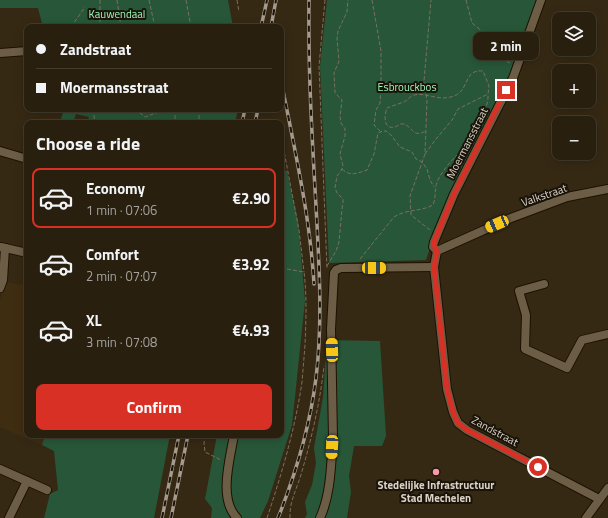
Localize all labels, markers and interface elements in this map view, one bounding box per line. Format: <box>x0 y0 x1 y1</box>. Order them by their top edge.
park label: Kauwendaal <box>89 6 145 22</box>
map controls <box>552 12 596 160</box>
button: layers <box>552 12 596 56</box>
callout: 2 min <box>473 32 539 60</box>
text: 2 min <box>490 36 522 56</box>
text: Zandstraat <box>60 38 131 61</box>
button: + <box>552 64 596 108</box>
text: Moermansstraat <box>60 76 169 99</box>
park label: Esbrouckbos <box>377 79 437 95</box>
route end <box>497 81 515 99</box>
street label: Moermansstraat <box>442 105 492 181</box>
button: − <box>552 116 596 160</box>
text: Choose a ride <box>36 130 140 157</box>
text: Economy <box>86 177 145 200</box>
icon: car <box>38 180 74 216</box>
street label: Valkstraat <box>519 180 569 210</box>
text: €2.90 <box>233 187 270 210</box>
text: 1 min · 07:06 <box>86 200 157 220</box>
car <box>484 214 510 234</box>
text: Comfort <box>86 243 139 266</box>
icon: car <box>38 246 74 282</box>
text: €3.92 <box>233 253 270 276</box>
car <box>362 262 386 274</box>
text: 2 min · 07:07 <box>86 266 157 286</box>
text: XL <box>86 309 102 332</box>
icon: car <box>38 312 74 348</box>
text: €4.93 <box>233 319 270 342</box>
text: 3 min · 07:08 <box>86 332 157 352</box>
car <box>326 338 338 362</box>
button: Confirm <box>36 384 272 430</box>
street label: Zandstraat <box>469 412 521 450</box>
car <box>325 435 339 459</box>
route start <box>529 458 547 476</box>
marker: Stedelijke Infrastructuur Stad Mechelen <box>431 467 441 477</box>
place label: Stedelijke Infrastructuur Stad Mechelen <box>378 477 494 506</box>

